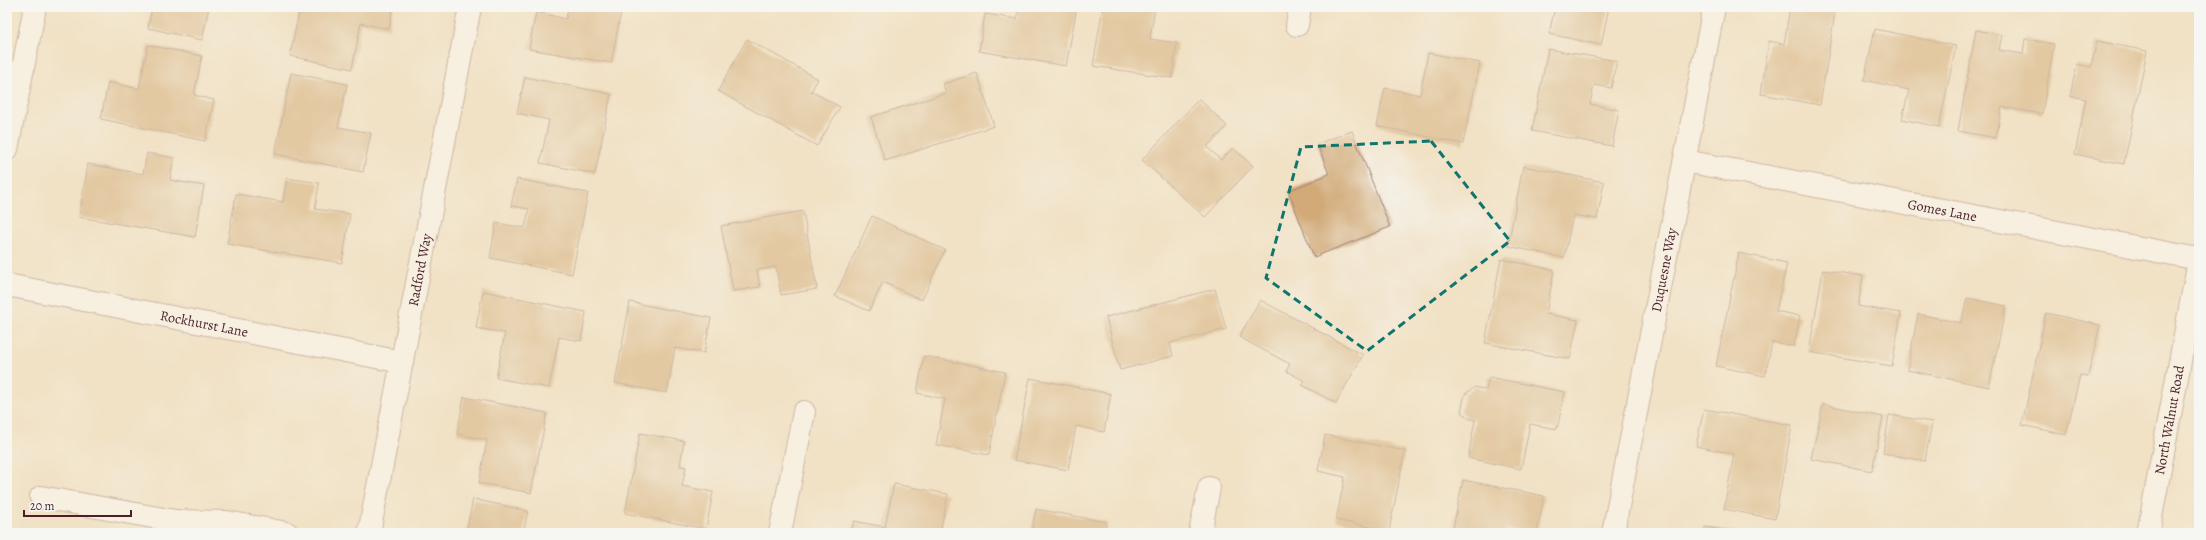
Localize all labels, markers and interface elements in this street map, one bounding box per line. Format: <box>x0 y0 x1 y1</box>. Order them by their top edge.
street label: Gomes Lane <box>1906 195 1978 226</box>
street label: Duquesne Way <box>1647 225 1682 314</box>
street label: Radford Way <box>404 231 436 308</box>
street label: Rockhurst Lane <box>159 306 250 342</box>
street label: North Walnut Road <box>2150 363 2189 476</box>
scale bar <box>24 492 131 518</box>
text: 20 m <box>30 498 54 514</box>

